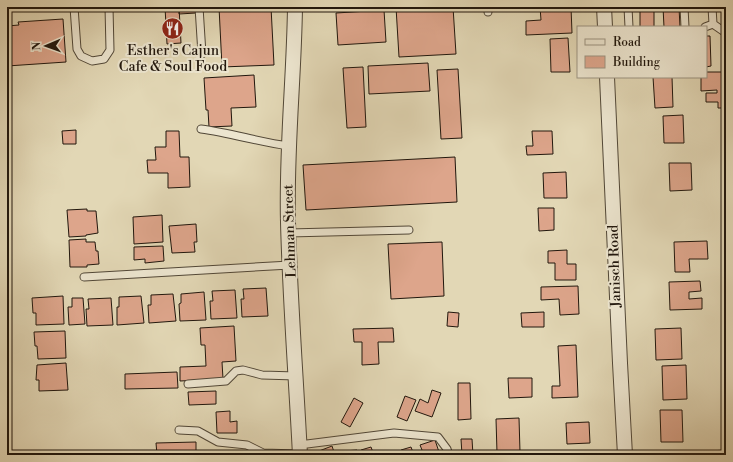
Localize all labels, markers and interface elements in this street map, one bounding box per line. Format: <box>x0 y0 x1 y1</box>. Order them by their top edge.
restaurant icon: Esther's Cajun Cafe & Soul Food <box>160 16 186 42</box>
north arrow <box>26 26 66 66</box>
legend <box>577 26 707 78</box>
text: Road <box>613 35 641 50</box>
text: N <box>30 41 44 51</box>
place label: Esther's Cajun Cafe & Soul Food <box>119 42 227 76</box>
text: Building <box>612 55 661 70</box>
street label: Lehman Street <box>279 184 301 278</box>
street label: Janisch Road <box>605 224 625 309</box>

